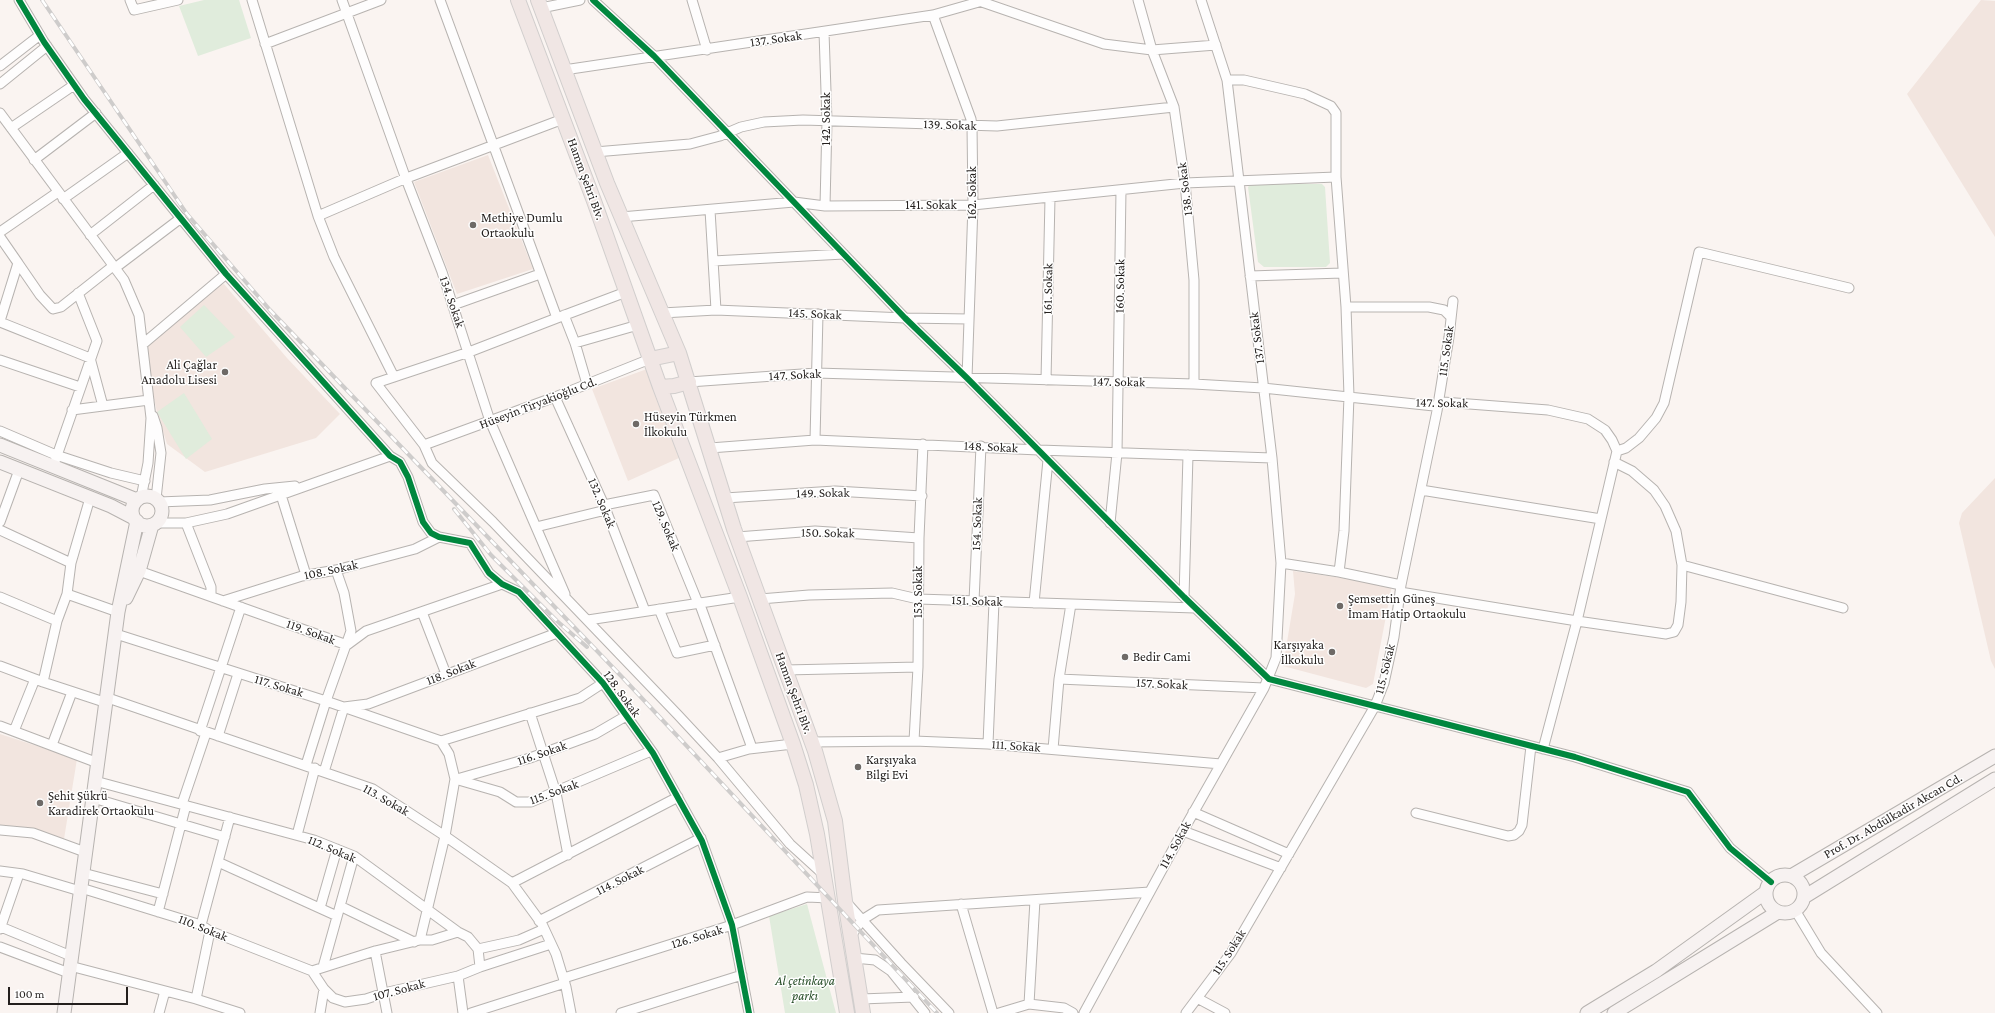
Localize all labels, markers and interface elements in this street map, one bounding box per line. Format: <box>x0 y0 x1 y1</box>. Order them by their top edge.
street label: 137. Sokak <box>749 28 803 50</box>
street label: 142. Sokak <box>818 92 834 146</box>
street label: 139. Sokak <box>923 116 977 134</box>
street label: Hamm Şehri Blv. <box>564 136 608 222</box>
street label: 138. Sokak <box>1174 161 1196 217</box>
street label: 162. Sokak <box>964 166 980 220</box>
street label: 141. Sokak <box>905 197 957 213</box>
place label: Methiye Dumlu Ortaokulu <box>481 210 563 241</box>
marker: Methiye Dumlu Ortaokulu <box>468 220 478 230</box>
street label: 160. Sokak <box>1112 259 1128 313</box>
street label: 161. Sokak <box>1040 263 1056 315</box>
street label: 134. Sokak <box>436 274 468 330</box>
street label: 145. Sokak <box>788 305 842 323</box>
street label: 137. Sokak <box>1246 311 1268 365</box>
street label: 115. Sokak <box>1435 325 1457 377</box>
place label: Ali Çağlar Anadolu Lisesi <box>141 357 217 388</box>
street label: 147. Sokak <box>768 366 822 384</box>
marker: Ali Çağlar Anadolu Lisesi <box>220 367 230 377</box>
street label: Hüseyin Tiryakioğlu Cd. <box>477 373 599 433</box>
street label: 147. Sokak <box>1093 374 1145 390</box>
street label: 147. Sokak <box>1416 395 1468 411</box>
place label: Hüseyin Türkmen İlkokulu <box>644 409 737 440</box>
marker: Hüseyin Türkmen İlkokulu <box>631 419 641 429</box>
street label: 148. Sokak <box>964 438 1018 456</box>
street label: 132. Sokak <box>584 476 620 530</box>
street label: 149. Sokak <box>796 485 850 501</box>
street label: 154. Sokak <box>968 497 986 551</box>
street label: 129. Sokak <box>648 499 684 553</box>
street label: 150. Sokak <box>801 525 855 541</box>
street label: 108. Sokak <box>303 557 359 583</box>
street label: 153. Sokak <box>910 566 926 618</box>
place label: Şemsettin Güneş İmam Hatip Ortaokulu <box>1348 591 1466 622</box>
street label: 151. Sokak <box>951 592 1003 610</box>
marker: Şemsettin Güneş İmam Hatip Ortaokulu <box>1335 601 1345 611</box>
street label: 119. Sokak <box>284 616 338 648</box>
place label: Karşıyaka İlkokulu <box>1274 637 1324 668</box>
street label: 115. Sokak <box>1371 642 1399 696</box>
marker: Karşıyaka İlkokulu <box>1327 647 1337 657</box>
place label: Bedir Cami <box>1133 649 1191 665</box>
street label: Hamm Şehri Blv. <box>772 650 816 736</box>
marker: Bedir Cami <box>1120 652 1130 662</box>
street label: 118. Sokak <box>424 655 478 689</box>
street label: 128. Sokak <box>600 668 644 720</box>
street label: 117. Sokak <box>253 671 305 701</box>
street label: 157. Sokak <box>1136 675 1188 693</box>
street label: 116. Sokak <box>515 737 569 769</box>
street label: 111. Sokak <box>991 737 1041 755</box>
place label: Karşıyaka Bilgi Evi <box>866 752 916 783</box>
marker: Karşıyaka Bilgi Evi <box>853 762 863 772</box>
street label: Prof. Dr. Abdülkadir Akcan Cd. <box>1821 770 1965 862</box>
street label: 115. Sokak <box>527 776 581 808</box>
street label: 113. Sokak <box>360 780 412 820</box>
place label: Şehit Şükrü Karadirek Ortaokulu <box>48 788 154 819</box>
marker: Şehit Şükrü Karadirek Ortaokulu <box>35 798 45 808</box>
street label: 114. Sokak <box>1156 819 1194 871</box>
street label: 112. Sokak <box>305 832 359 866</box>
street label: 114. Sokak <box>593 861 647 899</box>
street label: 110. Sokak <box>176 911 230 945</box>
street label: 126. Sokak <box>669 922 725 952</box>
street label: 115. Sokak <box>1209 926 1249 978</box>
park label: Al çetinkaya parkı <box>775 973 835 1004</box>
street label: 107. Sokak <box>371 976 427 1004</box>
scale bar <box>10 979 130 1005</box>
text: 100 m <box>15 987 44 1001</box>

